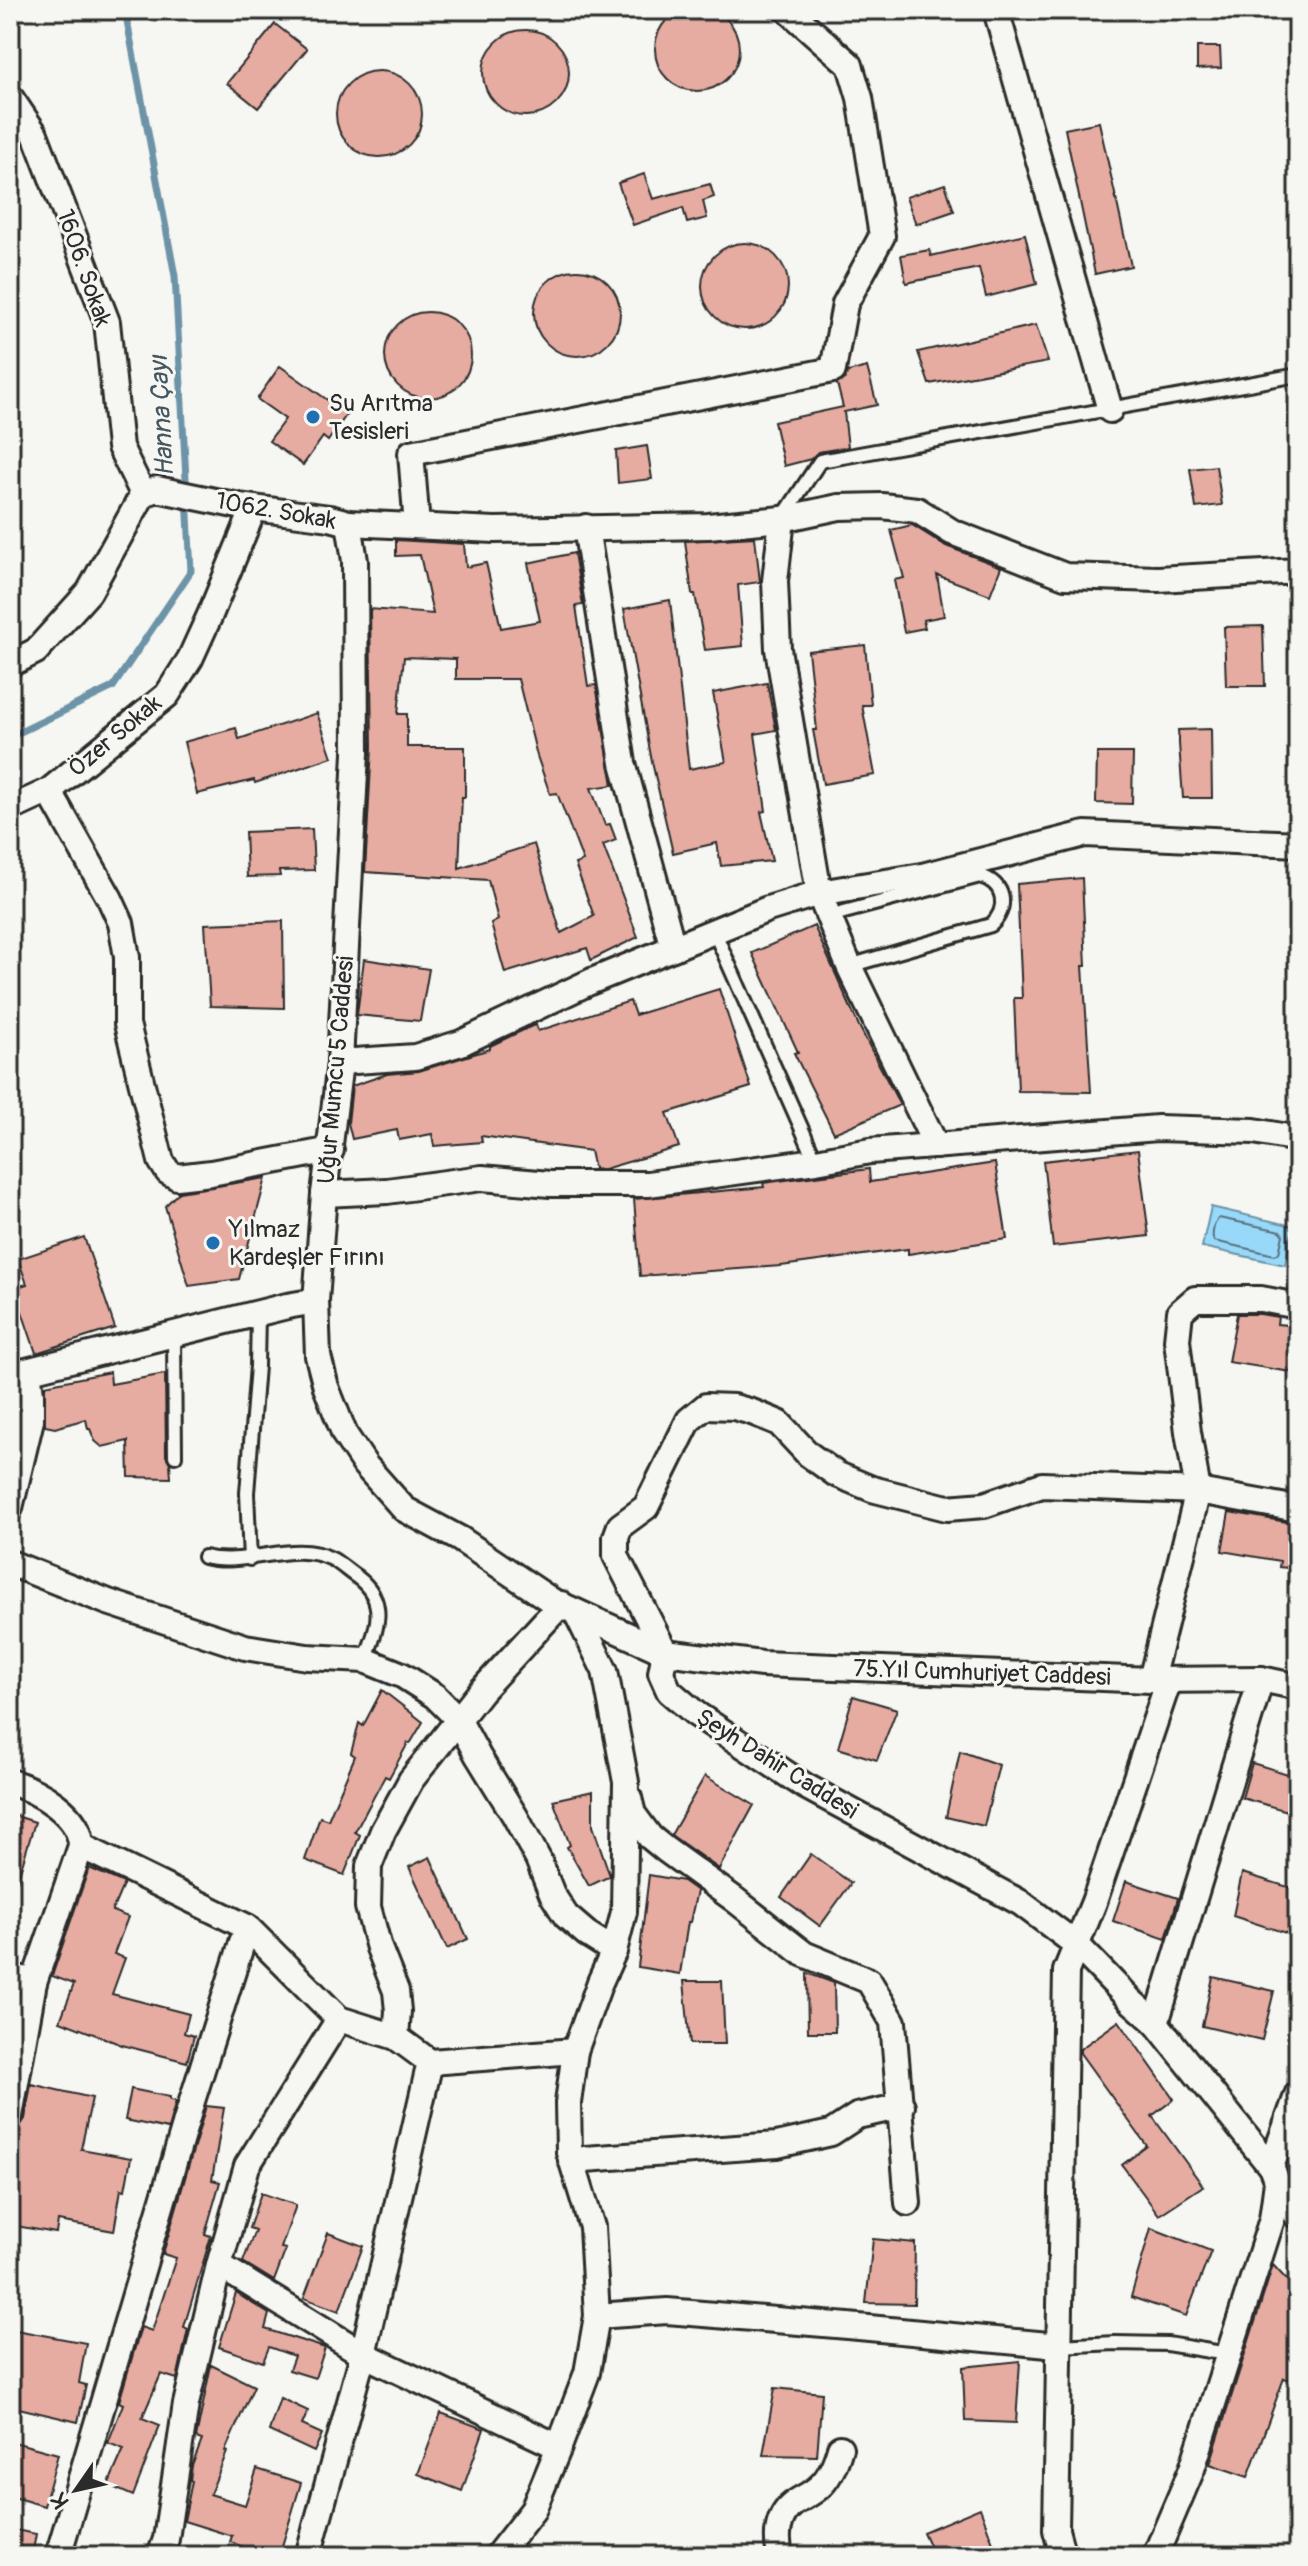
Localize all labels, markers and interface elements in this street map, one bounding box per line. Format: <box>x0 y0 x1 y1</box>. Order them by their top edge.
street label: 1606. Sokak <box>50 205 118 331</box>
water label: Hanna Çayı <box>143 353 181 477</box>
place label: Su Arıtma Tesisleri <box>329 389 433 446</box>
marker: Su Arıtma Tesisleri <box>304 408 322 426</box>
street label: 1062. Sokak <box>214 486 338 536</box>
street label: Özer Sokak <box>63 689 167 783</box>
street label: Uğur Mumcu 5 Caddesi <box>312 955 360 1185</box>
place label: Yılmaz Kardeşler Fırını <box>228 1215 385 1272</box>
marker: Yılmaz Kardeşler Fırını <box>204 1234 222 1252</box>
street label: 75.Yıl Cumhuriyet Caddesi <box>853 1654 1111 1692</box>
street label: Şeyh Dahir Caddesi <box>691 1703 863 1825</box>
north arrow <box>36 2450 116 2530</box>
text: K <box>45 2487 76 2514</box>

